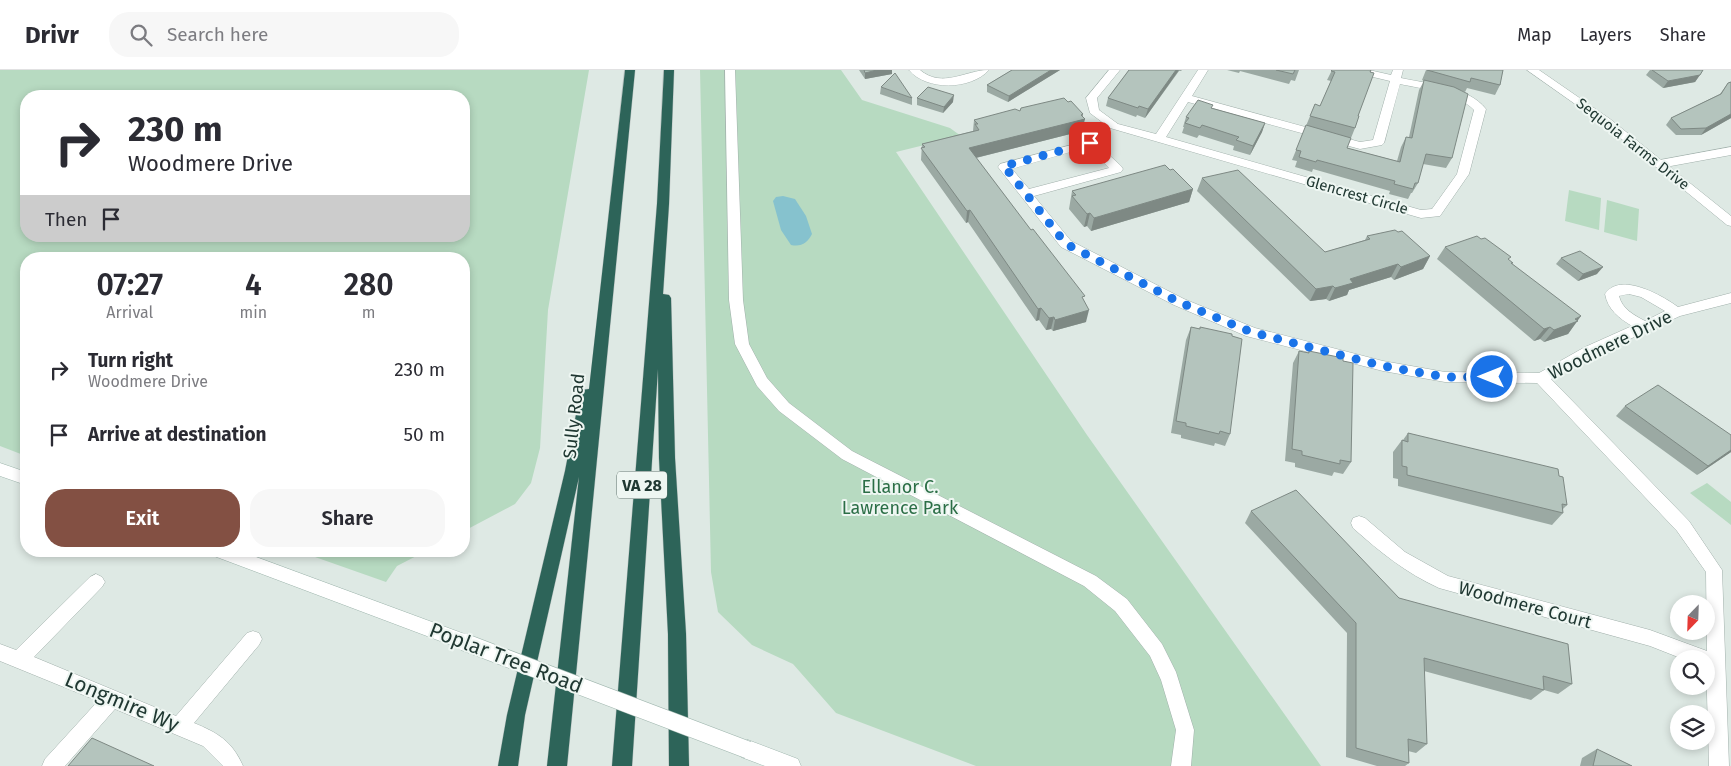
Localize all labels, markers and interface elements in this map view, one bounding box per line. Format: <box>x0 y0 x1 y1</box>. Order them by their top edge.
search box <box>109 12 459 57</box>
text: Drivr <box>25 21 79 49</box>
icon: search <box>127 21 155 49</box>
text: Search here <box>167 23 268 46</box>
text: Map <box>1517 24 1552 46</box>
text: Layers <box>1580 24 1632 46</box>
text: Share <box>1660 24 1706 46</box>
street label: Sequoia Farms Drive <box>1573 94 1693 194</box>
text: 230 m <box>128 108 222 150</box>
icon: right <box>45 110 110 175</box>
pin <box>1069 122 1111 164</box>
icon: arrive <box>1076 129 1104 157</box>
text: Woodmere Drive <box>128 150 293 177</box>
street label: Glencrest Circle <box>1304 172 1410 218</box>
icon: arrive <box>97 205 125 233</box>
text: Then <box>45 208 87 231</box>
text: 07:27 <box>96 267 163 303</box>
text: 4 <box>245 267 262 303</box>
text: 280 <box>344 267 394 303</box>
text: Arrival <box>106 303 153 322</box>
text: min <box>240 303 267 322</box>
text: m <box>362 303 375 322</box>
street label: Woodmere Drive <box>1545 306 1675 384</box>
text: Turn right <box>88 349 173 372</box>
position arrow <box>1465 350 1517 402</box>
icon: right <box>45 356 73 384</box>
text: 230 m <box>394 358 445 381</box>
text: Woodmere Drive <box>88 372 208 391</box>
street label: Sully Road <box>559 372 589 460</box>
icon: arrive <box>45 421 73 449</box>
text: Arrive at destination <box>88 423 267 446</box>
text: 50 m <box>404 423 445 446</box>
road number: VA 28 <box>617 472 667 498</box>
park label: Ellanor C. Lawrence Park <box>842 476 959 519</box>
button: Exit <box>45 489 240 547</box>
button: Share <box>250 489 445 547</box>
street label: Woodmere Court <box>1456 577 1594 633</box>
north arrow <box>1670 595 1715 640</box>
map controls <box>1670 595 1715 750</box>
street label: Poplar Tree Road <box>426 617 586 699</box>
button: search <box>1670 650 1715 695</box>
street label: Longmire Wy <box>61 666 184 738</box>
button: layers <box>1670 705 1715 750</box>

